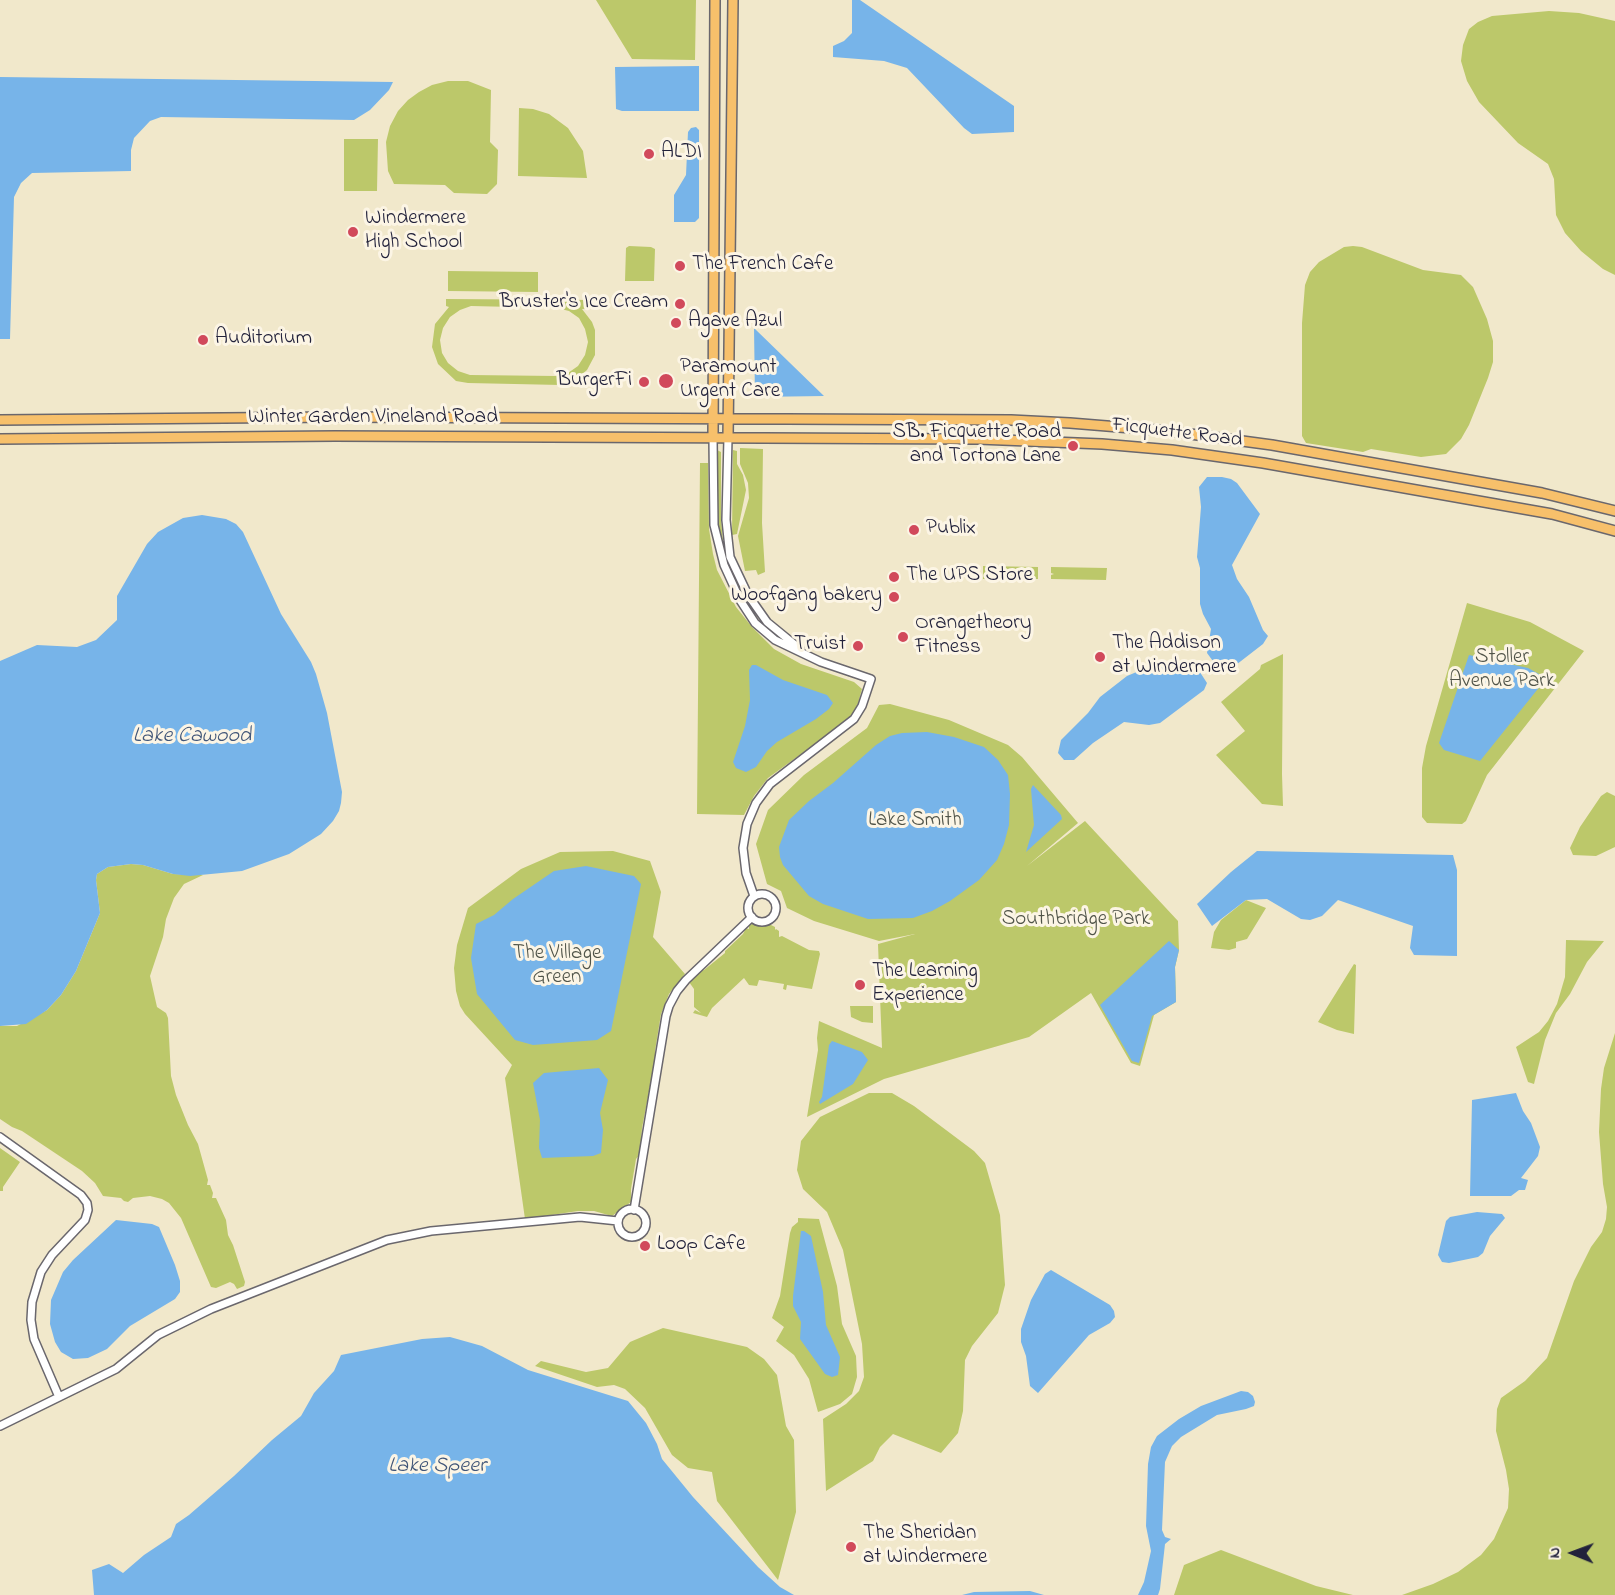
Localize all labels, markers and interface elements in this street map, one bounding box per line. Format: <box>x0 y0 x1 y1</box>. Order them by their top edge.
place label: ALDI <box>661 141 702 167</box>
marker: ALDI <box>642 147 656 161</box>
place label: Windermere High School <box>365 207 466 257</box>
marker: Windermere High School <box>346 225 360 239</box>
place label: The French Cafe <box>692 253 833 279</box>
marker: The French Cafe <box>673 259 687 273</box>
place label: Bruster's Ice Cream <box>500 291 668 317</box>
marker: Bruster's Ice Cream <box>673 297 687 311</box>
place label: Agave Azul <box>688 310 782 336</box>
marker: Agave Azul <box>669 316 683 330</box>
place label: Auditorium <box>215 327 312 353</box>
marker: Auditorium <box>196 333 210 347</box>
place label: Paramount Urgent Care <box>680 356 780 406</box>
place label: BurgerFi <box>557 369 632 395</box>
marker: Paramount Urgent Care <box>657 372 675 390</box>
marker: BurgerFi <box>637 375 651 389</box>
street label: Winter Garden Vineland Road <box>248 406 498 432</box>
street label: Ficquette Road <box>1110 413 1244 455</box>
place label: SB. Ficquette Road and Tortona Lane <box>893 421 1061 471</box>
marker: SB. Ficquette Road and Tortona Lane <box>1066 439 1080 453</box>
place label: Publix <box>926 517 976 543</box>
marker: Publix <box>907 523 921 537</box>
place label: The UPS Store <box>906 564 1033 590</box>
marker: The UPS Store <box>887 570 901 584</box>
place label: Woofgang bakery <box>731 584 882 610</box>
marker: Woofgang bakery <box>887 590 901 604</box>
place label: Orangetheory Fitness <box>915 612 1031 662</box>
marker: Orangetheory Fitness <box>896 630 910 644</box>
place label: The Addison at Windermere <box>1112 632 1236 682</box>
place label: Truist <box>794 633 846 659</box>
marker: Truist <box>851 639 865 653</box>
park label: Stoller Avenue Park <box>1449 646 1555 696</box>
marker: The Addison at Windermere <box>1093 650 1107 664</box>
water label: Lake Cawood <box>133 724 251 750</box>
park label: Lake Smith <box>868 809 962 835</box>
park label: Southbridge Park <box>1002 908 1150 934</box>
park label: The Village Green <box>513 942 601 992</box>
place label: The Learning Experience <box>872 960 978 1010</box>
marker: The Learning Experience <box>853 978 867 992</box>
place label: Loop Cafe <box>657 1233 745 1259</box>
marker: Loop Cafe <box>638 1239 652 1253</box>
water label: Lake Speer <box>388 1454 486 1480</box>
place label: The Sheridan at Windermere <box>863 1522 987 1572</box>
north arrow <box>1543 1523 1603 1583</box>
marker: The Sheridan at Windermere <box>844 1540 858 1554</box>
text: N <box>1543 1547 1567 1558</box>

